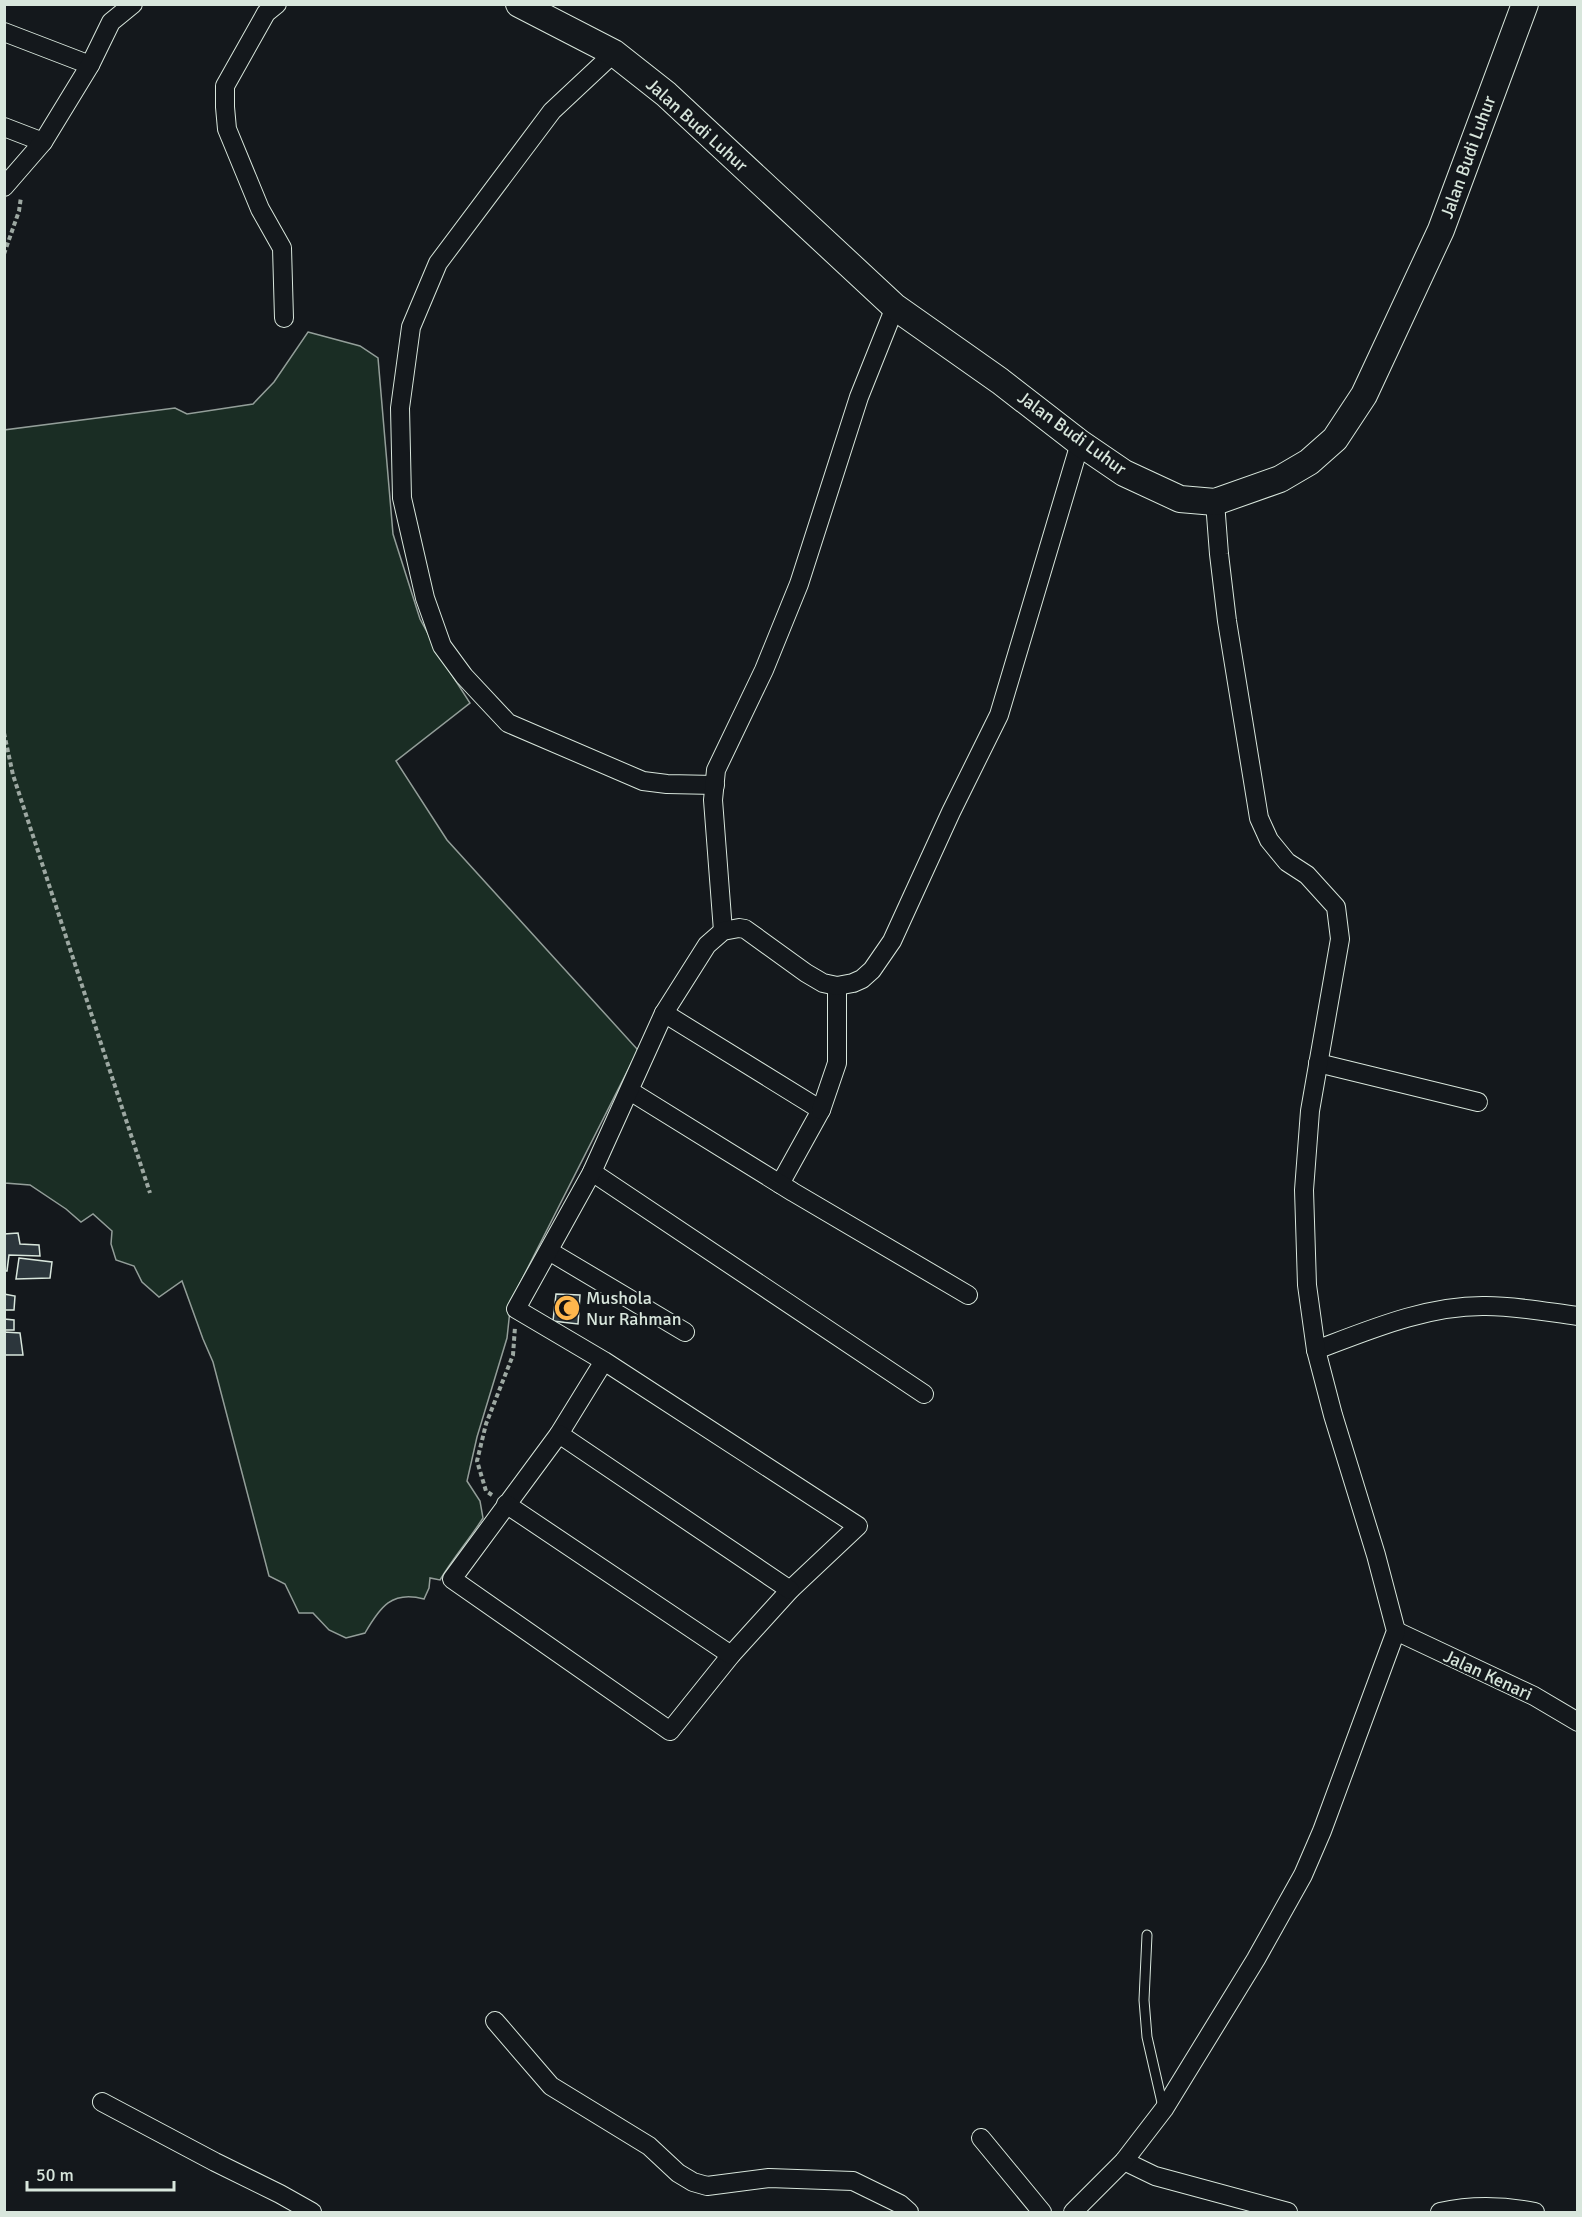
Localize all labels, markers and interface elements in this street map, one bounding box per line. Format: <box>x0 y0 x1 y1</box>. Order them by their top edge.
street label: Jalan Budi Luhur <box>642 74 753 177</box>
street label: Jalan Budi Luhur <box>1436 92 1501 221</box>
street label: Jalan Budi Luhur <box>1013 386 1131 480</box>
place label: Mushola Nur Rahman <box>586 1287 682 1330</box>
mosque icon: Mushola Nur Rahman <box>552 1293 582 1323</box>
street label: Jalan Kenari <box>1440 1645 1536 1705</box>
scale bar <box>27 2154 174 2192</box>
text: 50 m <box>36 2164 74 2186</box>

